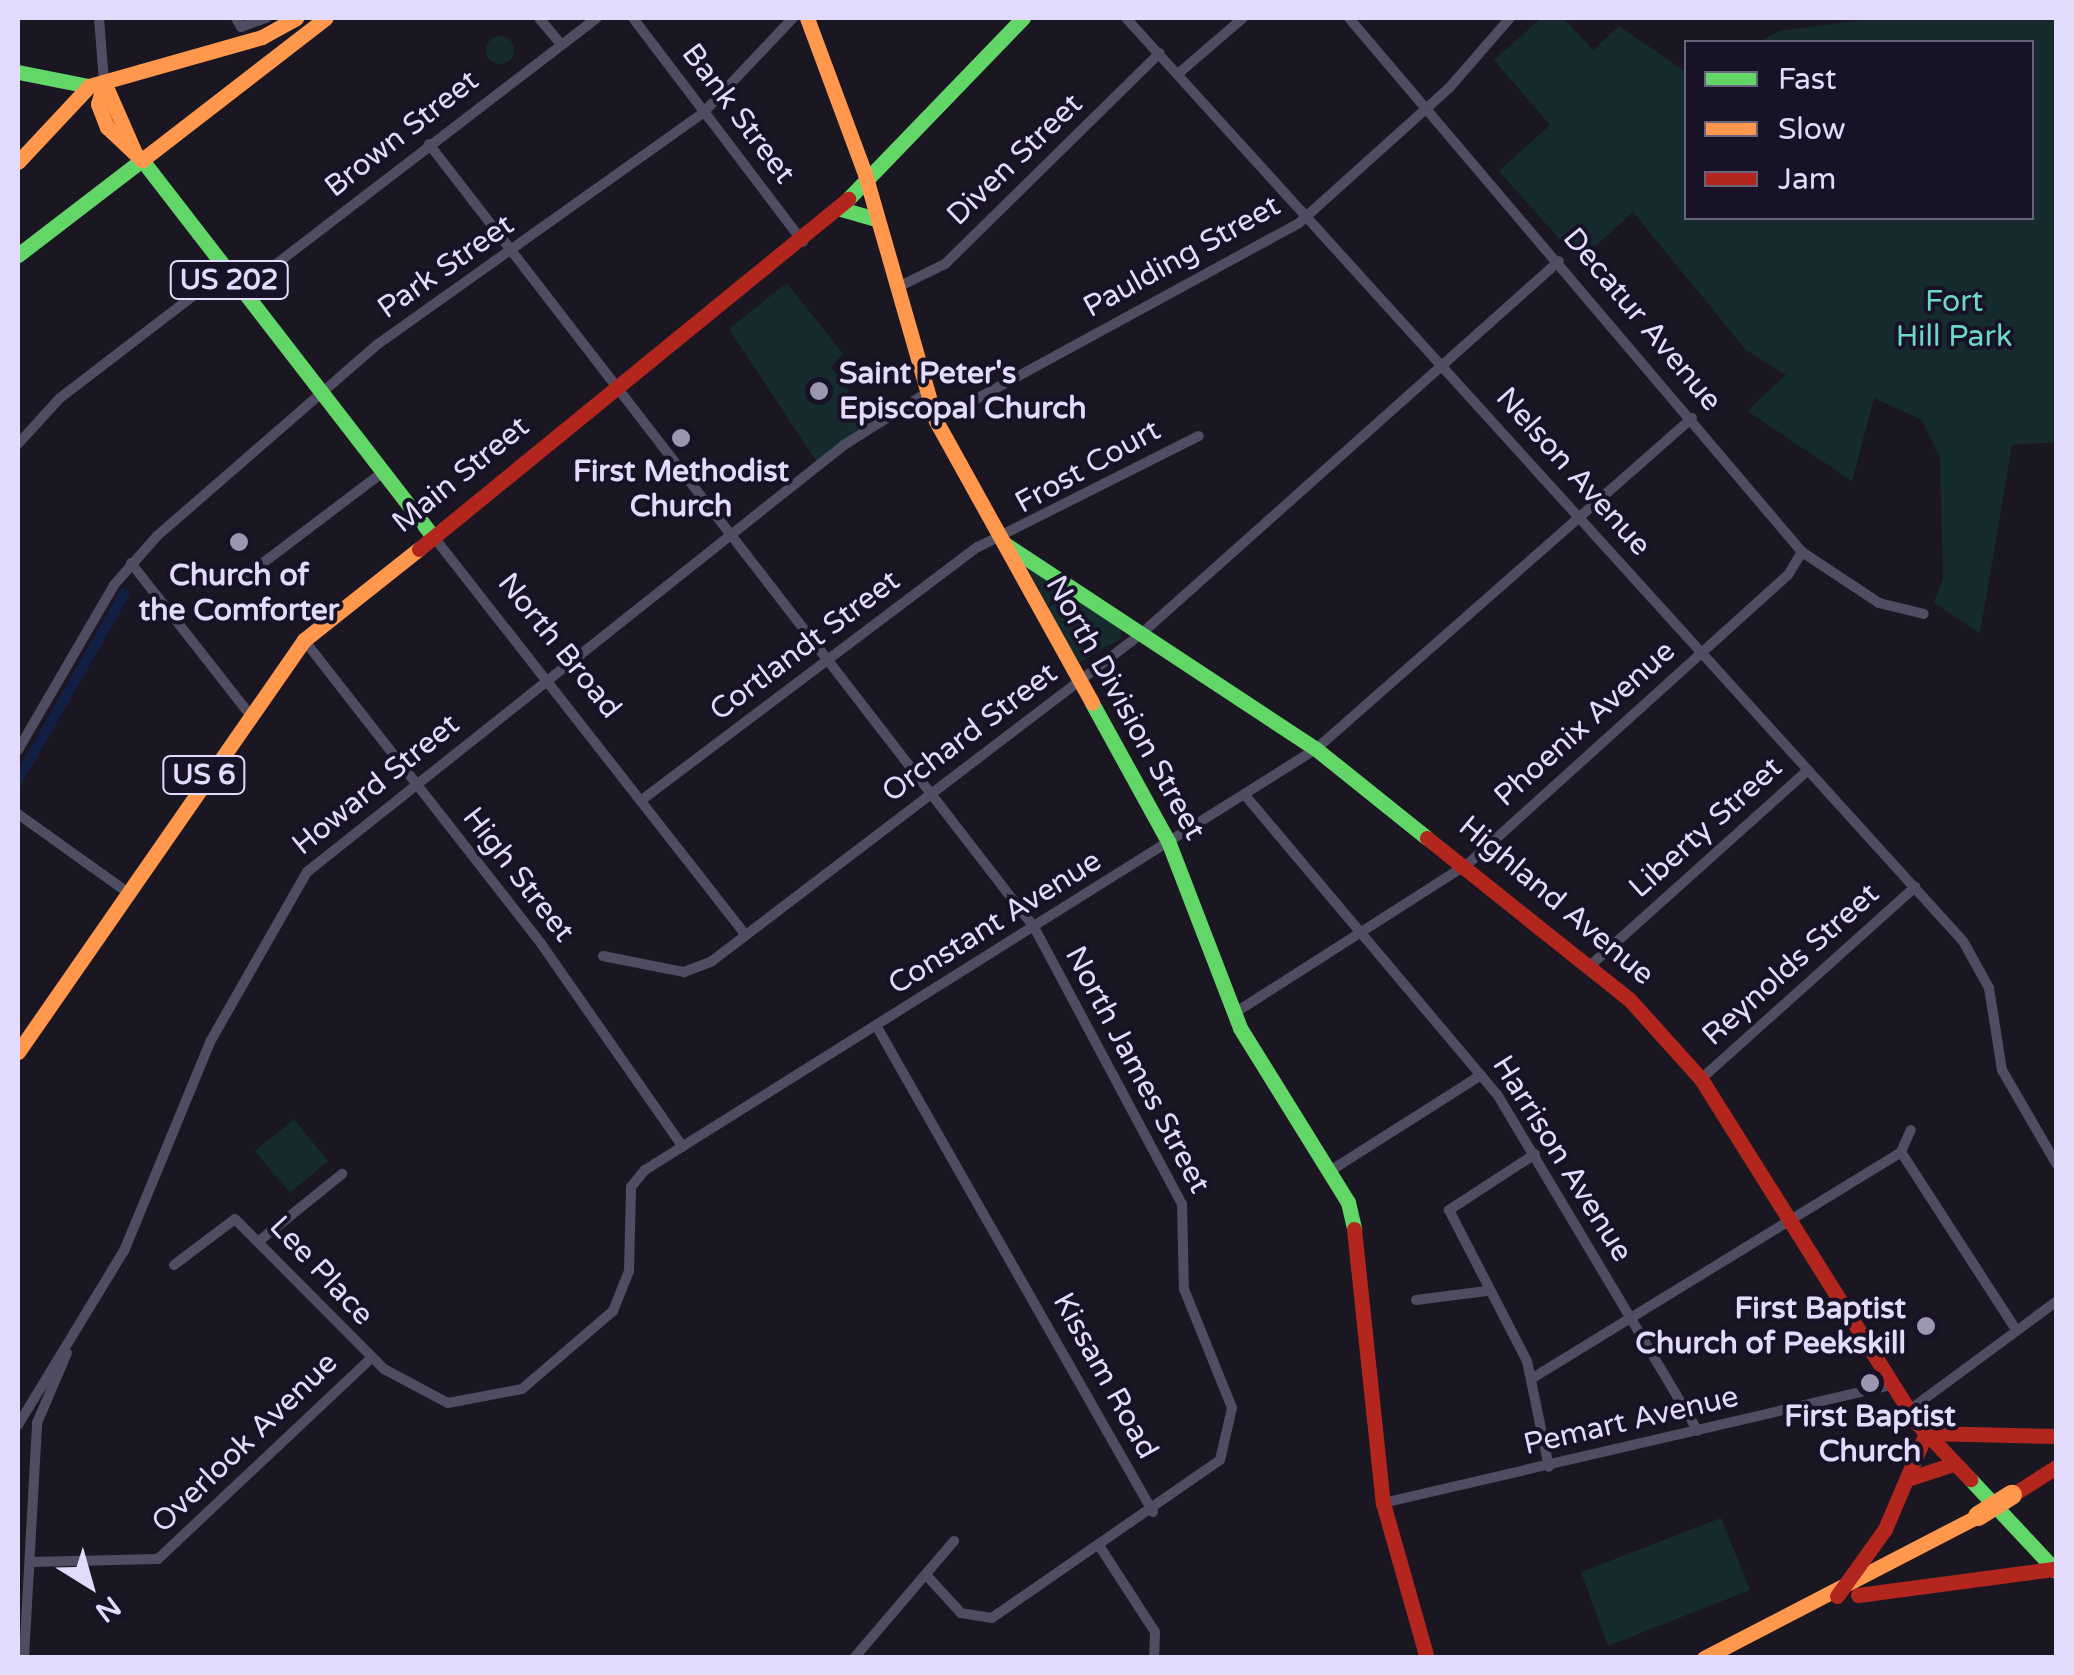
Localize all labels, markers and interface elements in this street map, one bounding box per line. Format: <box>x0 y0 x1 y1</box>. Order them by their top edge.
street label: Bank Street <box>674 37 802 191</box>
legend <box>1684 40 2034 220</box>
text: Fast <box>1778 61 1837 98</box>
street label: Brown Street <box>318 63 486 205</box>
street label: Diven Street <box>940 87 1090 233</box>
text: Slow <box>1778 111 1846 148</box>
text: Jam <box>1778 161 1836 198</box>
street label: Paulding Street <box>1078 188 1286 326</box>
street label: Park Street <box>371 207 521 327</box>
street label: Decatur Avenue <box>1555 221 1729 419</box>
road number: US 202 <box>169 257 289 303</box>
park label: Fort Hill Park <box>1896 284 2012 354</box>
place label: Saint Peter's Episcopal Church <box>839 356 1086 426</box>
marker: Saint Peter's Episcopal Church <box>808 380 830 402</box>
street label: Nelson Avenue <box>1488 380 1658 564</box>
street label: Main Street <box>386 409 536 541</box>
street label: Frost Court <box>1009 412 1167 522</box>
marker: First Methodist Church <box>670 427 692 449</box>
place label: First Methodist Church <box>573 454 789 524</box>
marker: Church of the Comforter <box>228 531 250 553</box>
place label: Church of the Comforter <box>139 558 339 628</box>
street label: Cortlandt Street <box>703 563 907 729</box>
street label: North Broad <box>489 566 629 726</box>
street label: North Division Street <box>1038 570 1212 846</box>
street label: Phoenix Avenue <box>1487 633 1683 815</box>
street label: Orchard Street <box>875 656 1065 810</box>
street label: Howard Street <box>285 707 467 863</box>
street label: Liberty Street <box>1622 750 1790 906</box>
road number: US 6 <box>162 752 246 798</box>
street label: High Street <box>454 801 582 949</box>
street label: Highland Avenue <box>1451 809 1661 993</box>
street label: Constant Avenue <box>882 843 1108 1003</box>
street label: Reynolds Street <box>1695 876 1887 1054</box>
street label: North James Street <box>1057 940 1217 1200</box>
street label: Harrison Avenue <box>1484 1049 1640 1269</box>
street label: Lee Place <box>261 1209 381 1333</box>
street label: Kissam Road <box>1045 1287 1165 1465</box>
place label: First Baptist Church of Peekskill <box>1635 1291 1906 1362</box>
marker: First Baptist Church of Peekskill <box>1915 1315 1937 1337</box>
street label: Overlook Avenue <box>145 1345 345 1541</box>
marker: First Baptist Church <box>1859 1372 1881 1394</box>
street label: Pemart Avenue <box>1520 1379 1742 1463</box>
place label: First Baptist Church <box>1784 1399 1956 1470</box>
north arrow <box>40 1535 140 1635</box>
text: N <box>89 1589 127 1629</box>

